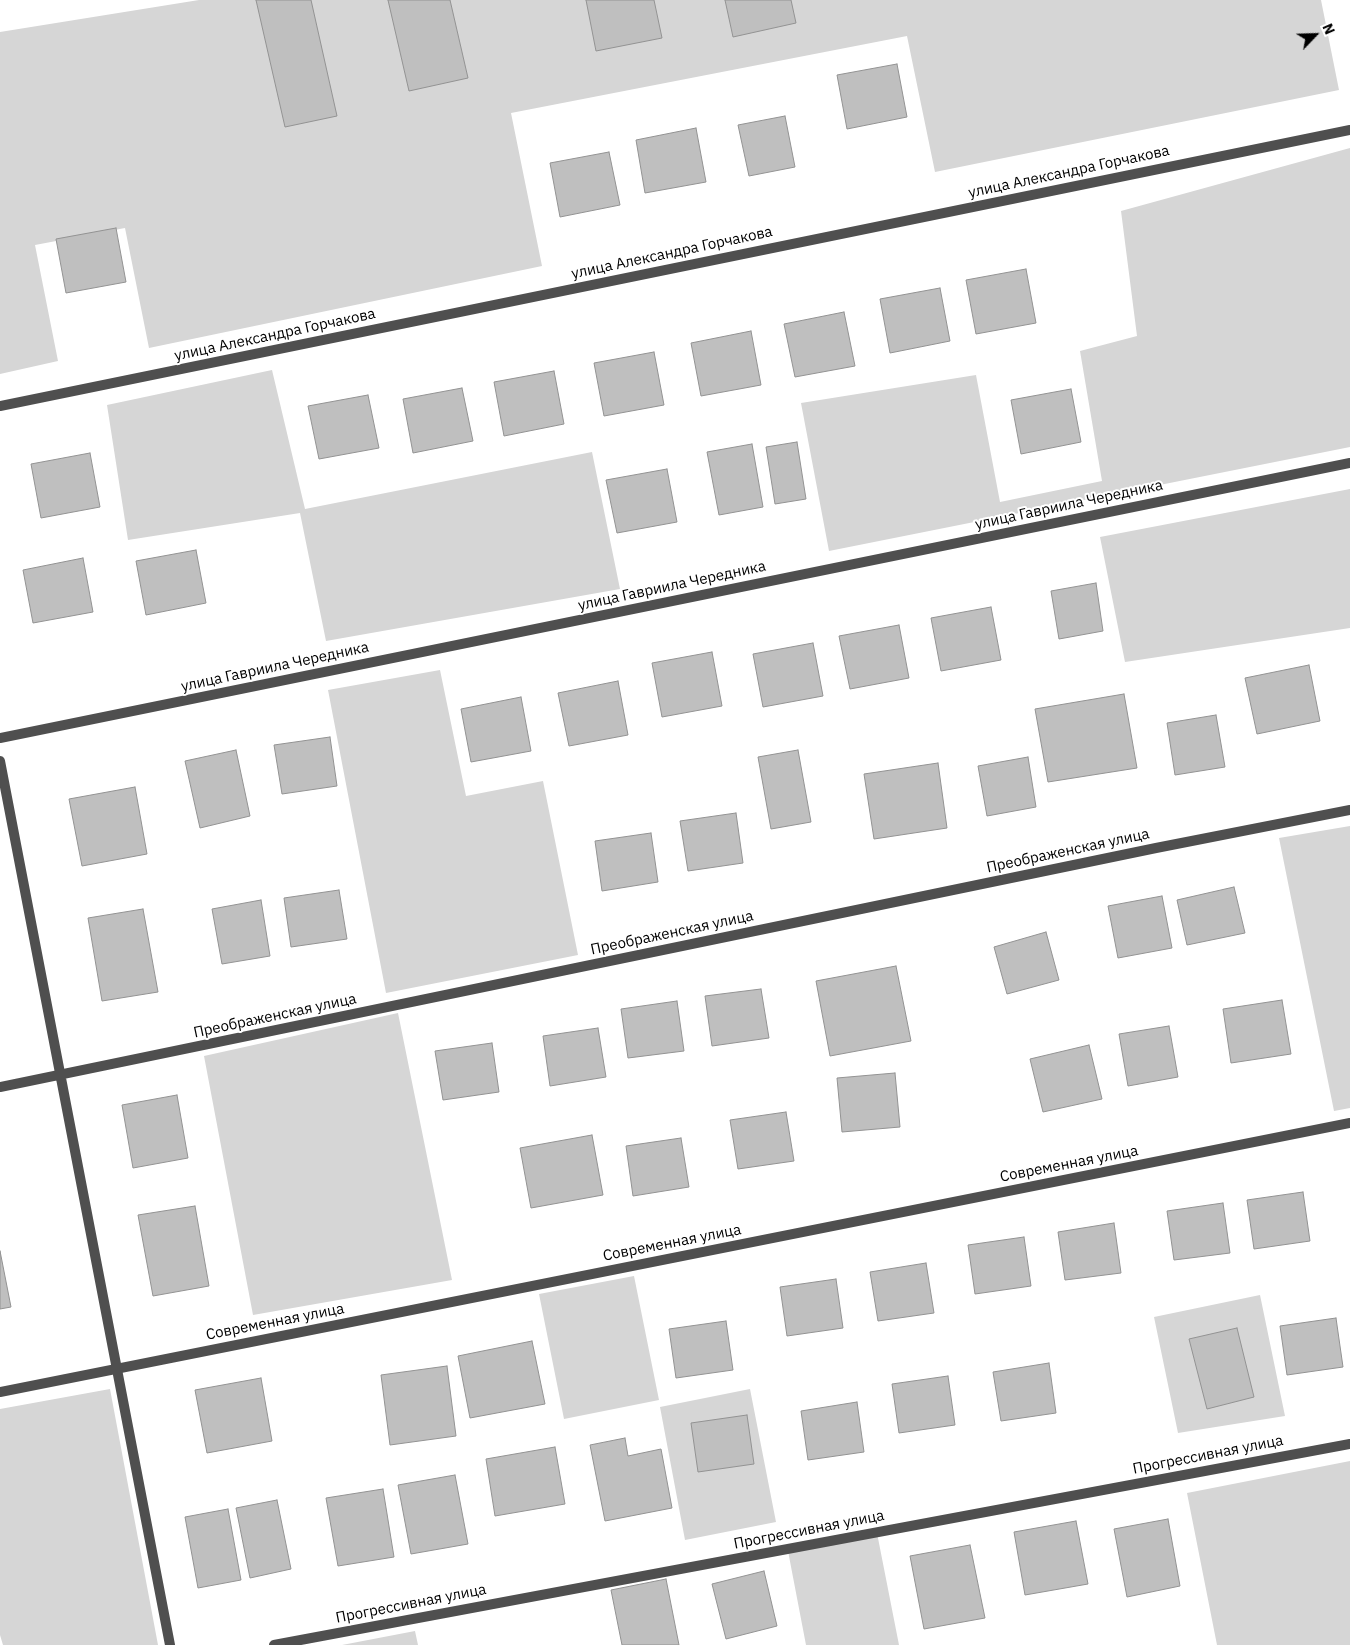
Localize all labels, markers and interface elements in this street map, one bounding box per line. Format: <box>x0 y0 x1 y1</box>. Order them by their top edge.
north arrow <box>1290 10 1340 60</box>
text: N <box>1318 21 1339 37</box>
street label: улица Александра Горчакова <box>967 142 1171 202</box>
street label: улица Александра Горчакова <box>570 223 774 283</box>
street label: улица Александра Горчакова <box>173 305 377 365</box>
street label: улица Гавриила Чередника <box>973 476 1165 534</box>
street label: улица Гавриила Чередника <box>576 557 768 615</box>
street label: улица Гавриила Чередника <box>179 638 371 696</box>
street label: Преображенская улица <box>985 825 1151 877</box>
street label: Преображенская улица <box>589 907 755 959</box>
street label: Преображенская улица <box>192 990 358 1042</box>
street label: Современная улица <box>998 1142 1140 1186</box>
street label: Современная улица <box>601 1221 743 1265</box>
street label: Современная улица <box>204 1300 346 1344</box>
street label: Прогрессивная улица <box>1131 1432 1285 1478</box>
street label: Прогрессивная улица <box>732 1507 886 1553</box>
street label: Прогрессивная улица <box>334 1581 488 1627</box>

